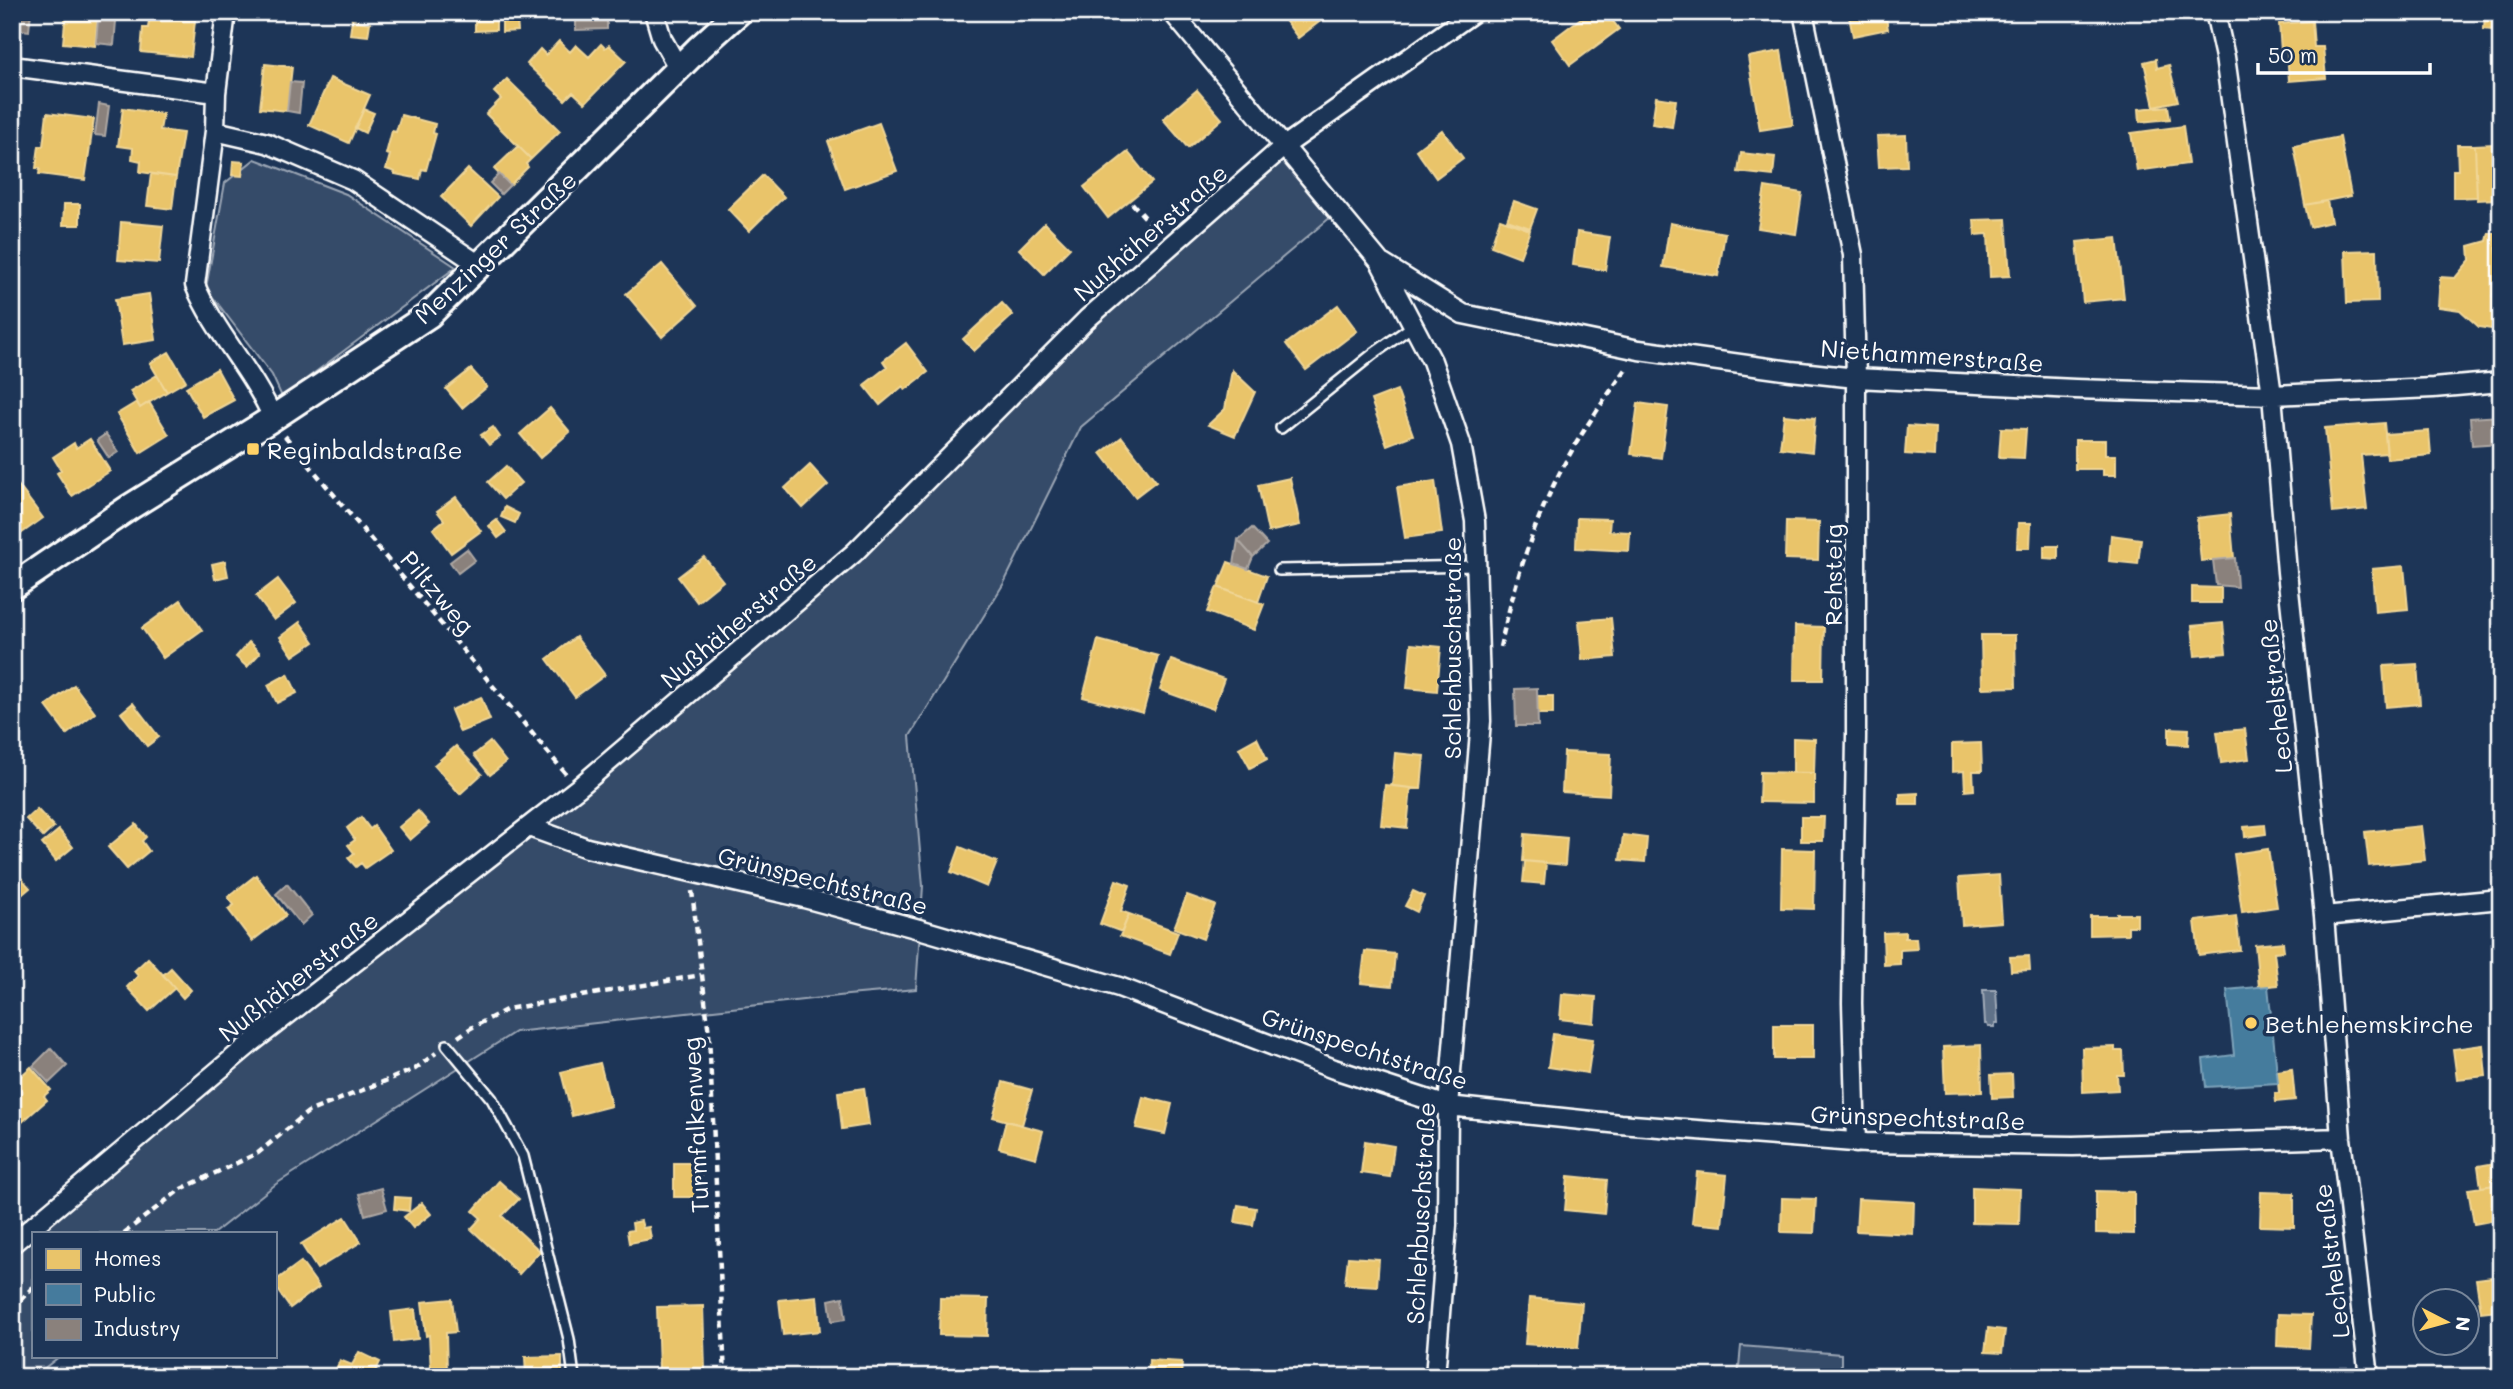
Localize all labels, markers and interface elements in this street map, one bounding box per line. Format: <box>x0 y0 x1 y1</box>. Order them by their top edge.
scale bar <box>2258 32 2429 76</box>
text: 50 m <box>2268 41 2317 68</box>
street label: Nußhäherstraße <box>1067 157 1233 307</box>
street label: Menzinger Straße <box>407 164 583 330</box>
street label: Niethammerstraße <box>1819 332 2045 378</box>
place label: Reginbaldstraße <box>267 434 463 465</box>
marker: Reginbaldstraße <box>245 441 261 457</box>
street label: Rehsteig <box>1817 524 1848 626</box>
street label: Schlehbuschstraße <box>1436 537 1467 759</box>
street label: Piltzweg <box>394 544 482 640</box>
street label: Nußhäherstraße <box>654 546 822 694</box>
street label: Lechelstraße <box>2251 617 2299 775</box>
street label: Grünspechtstraße <box>715 839 931 921</box>
street label: Nußhäherstraße <box>212 904 384 1048</box>
street label: Grünspechtstraße <box>1258 1000 1472 1096</box>
place label: Bethlehemskirche <box>2265 1008 2474 1039</box>
marker: Bethlehemskirche <box>2243 1015 2259 1031</box>
street label: Turmfalkenweg <box>675 1036 715 1214</box>
street label: Grünspechtstraße <box>1810 1098 2026 1136</box>
street label: Schlehbuschstraße <box>1399 1101 1441 1325</box>
street label: Lechelstraße <box>2306 1182 2356 1340</box>
legend <box>32 1232 276 1358</box>
text: Homes <box>94 1244 161 1271</box>
text: Public <box>94 1280 156 1307</box>
north arrow <box>2412 1288 2482 1358</box>
text: Industry <box>94 1314 181 1341</box>
text: N <box>2450 1315 2477 1332</box>

